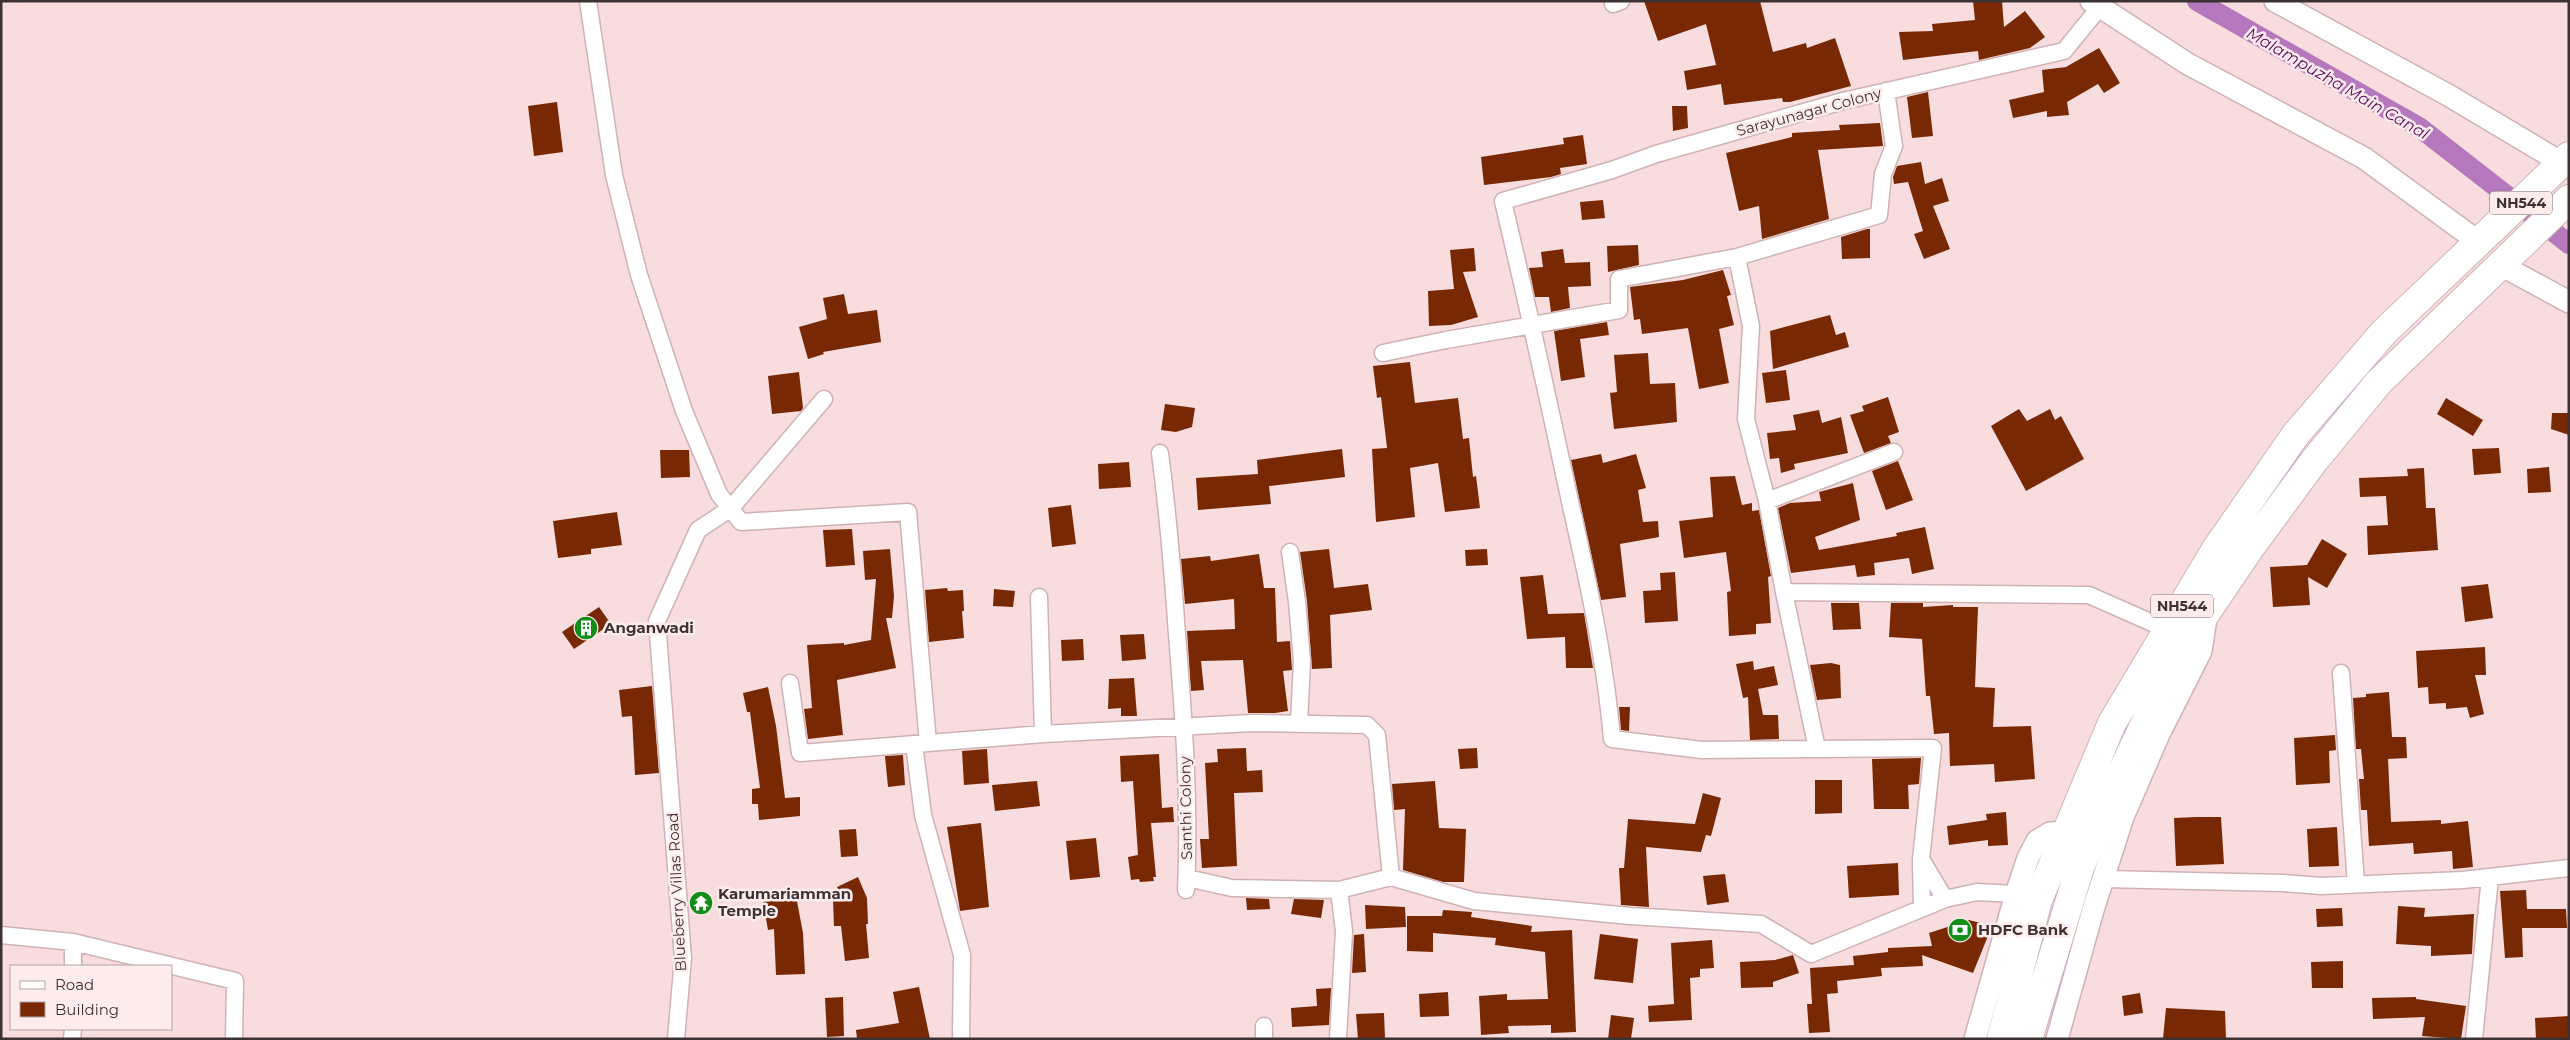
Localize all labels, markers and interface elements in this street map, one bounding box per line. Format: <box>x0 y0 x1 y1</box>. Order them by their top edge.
water label: Malampuzha Main Canal <box>2243 23 2433 144</box>
street label: Sarayunagar Colony <box>1734 83 1884 140</box>
road number: NH544 <box>2490 192 2552 214</box>
road number: NH544 <box>2151 594 2213 618</box>
building icon: Anganwadi <box>573 615 599 641</box>
place label: Anganwadi <box>603 618 694 637</box>
street label: Santhi Colony <box>1175 755 1196 860</box>
street label: Blueberry Villas Road <box>663 812 690 972</box>
place label: Karumariamman Temple <box>718 884 851 920</box>
temple icon: Karumariamman Temple <box>688 890 714 916</box>
bank icon: HDFC Bank <box>1947 917 1973 943</box>
place label: HDFC Bank <box>1978 920 2068 939</box>
legend <box>10 965 172 1030</box>
text: Road <box>55 975 94 994</box>
text: Building <box>55 1000 119 1019</box>

